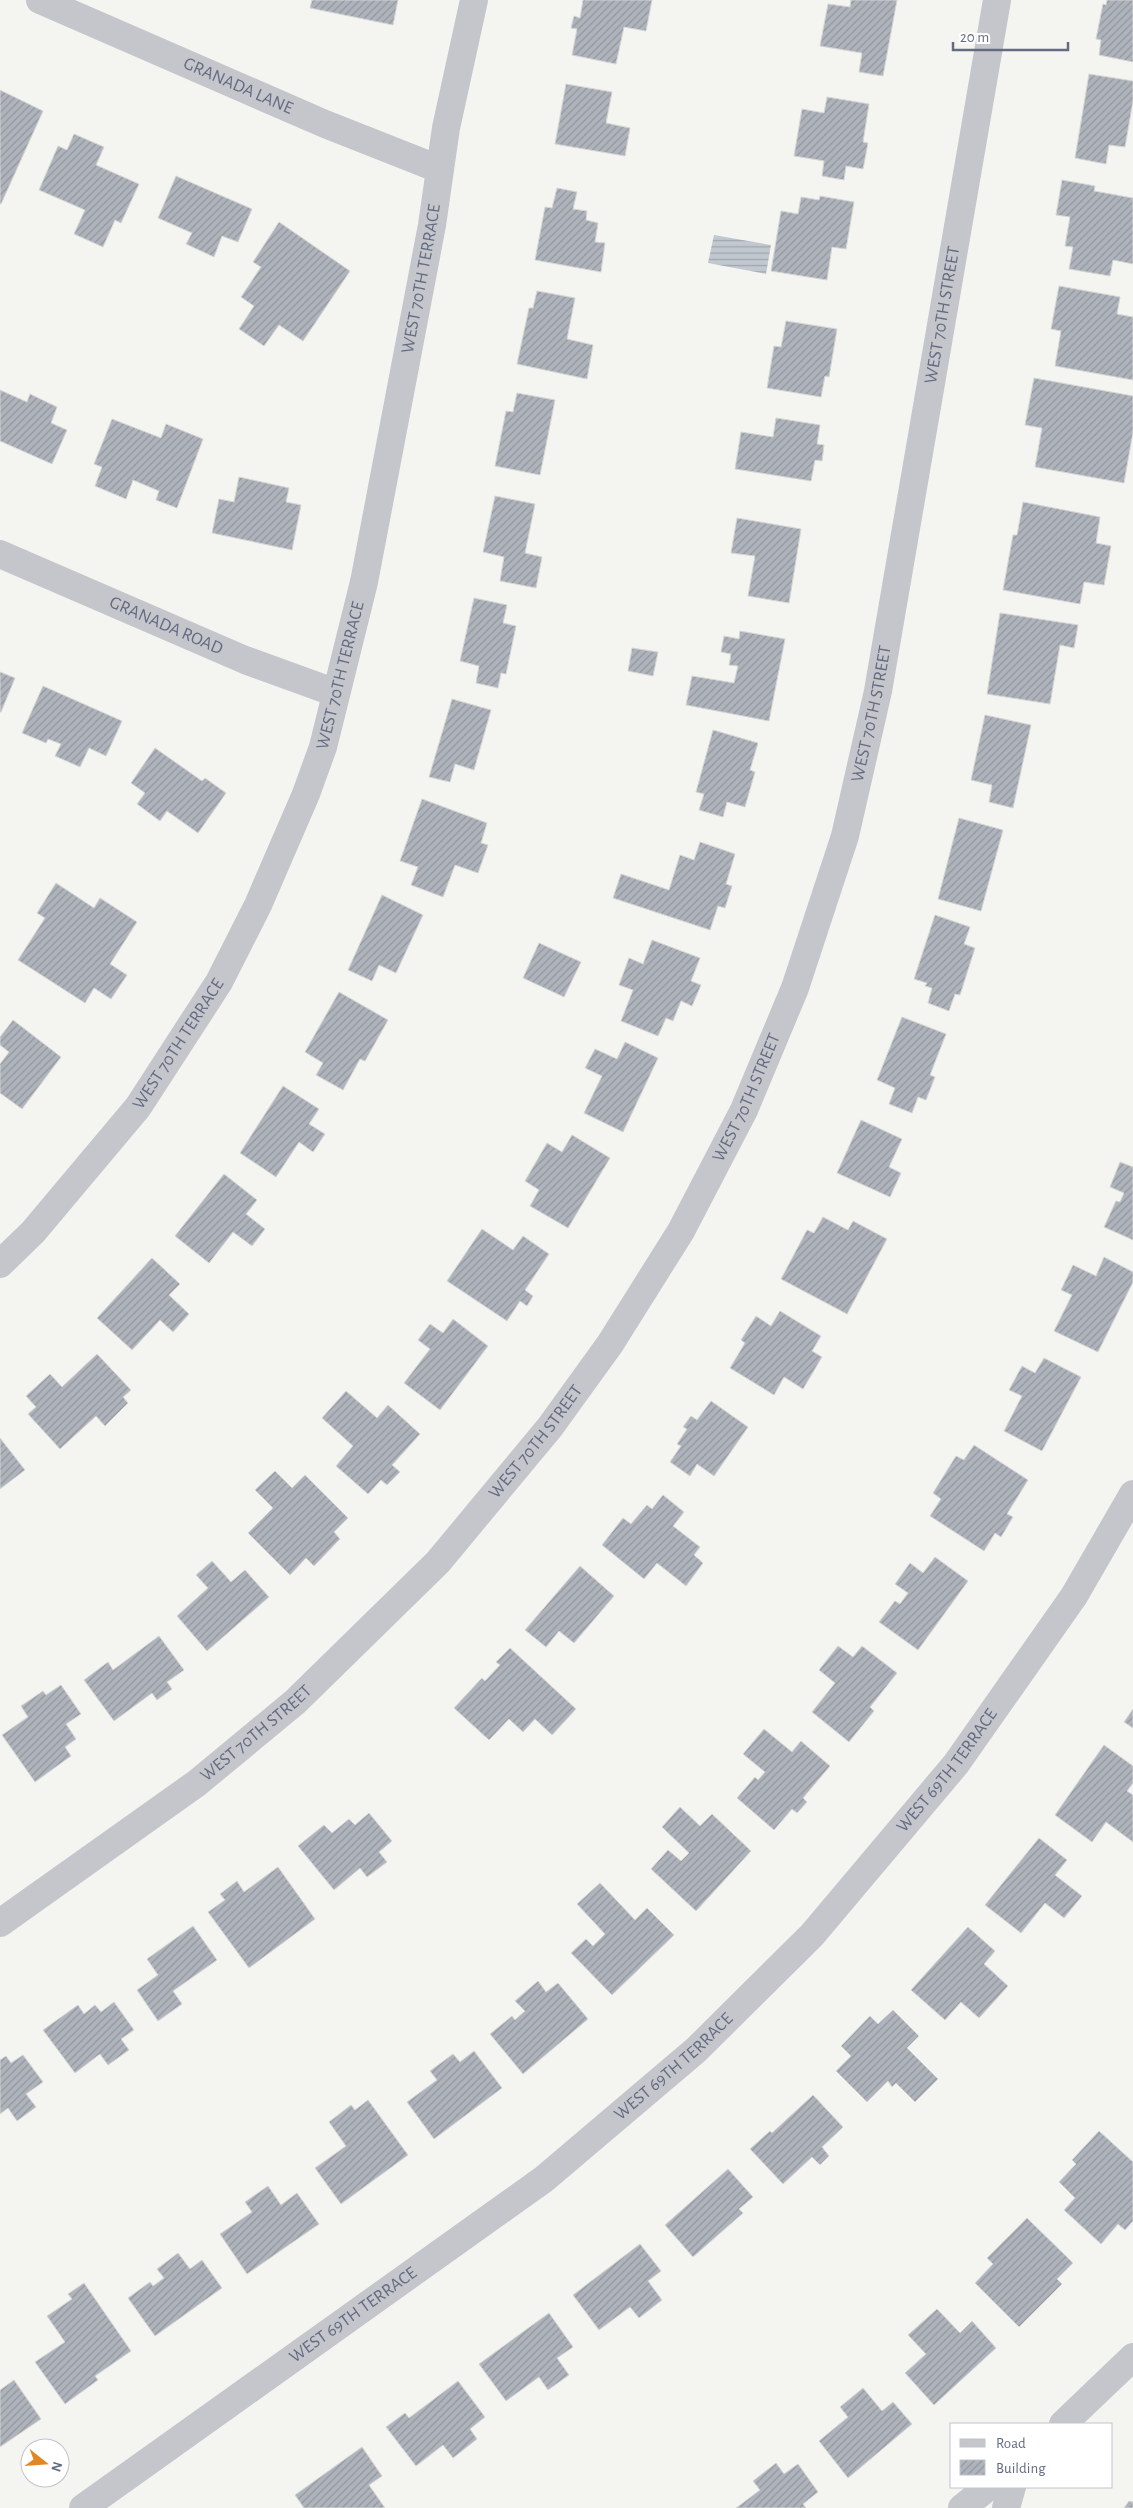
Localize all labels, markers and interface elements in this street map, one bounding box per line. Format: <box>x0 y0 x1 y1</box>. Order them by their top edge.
scale bar <box>953 20 1068 52</box>
text: 20 m <box>960 30 989 45</box>
street label: GRANADA LANE <box>181 54 296 118</box>
street label: WEST 70TH TERRACE <box>399 203 444 355</box>
street label: WEST 70TH STREET <box>922 245 963 385</box>
street label: GRANADA ROAD <box>107 593 226 658</box>
street label: WEST 70TH TERRACE <box>314 599 368 751</box>
street label: WEST 70TH STREET <box>849 644 895 784</box>
street label: WEST 70TH TERRACE <box>130 975 228 1113</box>
street label: WEST 70TH STREET <box>710 1031 784 1165</box>
street label: WEST 70TH STREET <box>486 1382 586 1502</box>
street label: WEST 70TH STREET <box>197 1682 316 1785</box>
street label: WEST 69TH TERRACE <box>893 1705 1001 1836</box>
street label: WEST 69TH TERRACE <box>611 2010 737 2124</box>
street label: WEST 69TH TERRACE <box>286 2264 420 2366</box>
legend <box>950 2423 1113 2488</box>
text: Road <box>996 2436 1026 2451</box>
north arrow <box>20 2438 70 2488</box>
text: N <box>48 2460 65 2473</box>
text: Building <box>996 2461 1046 2476</box>

